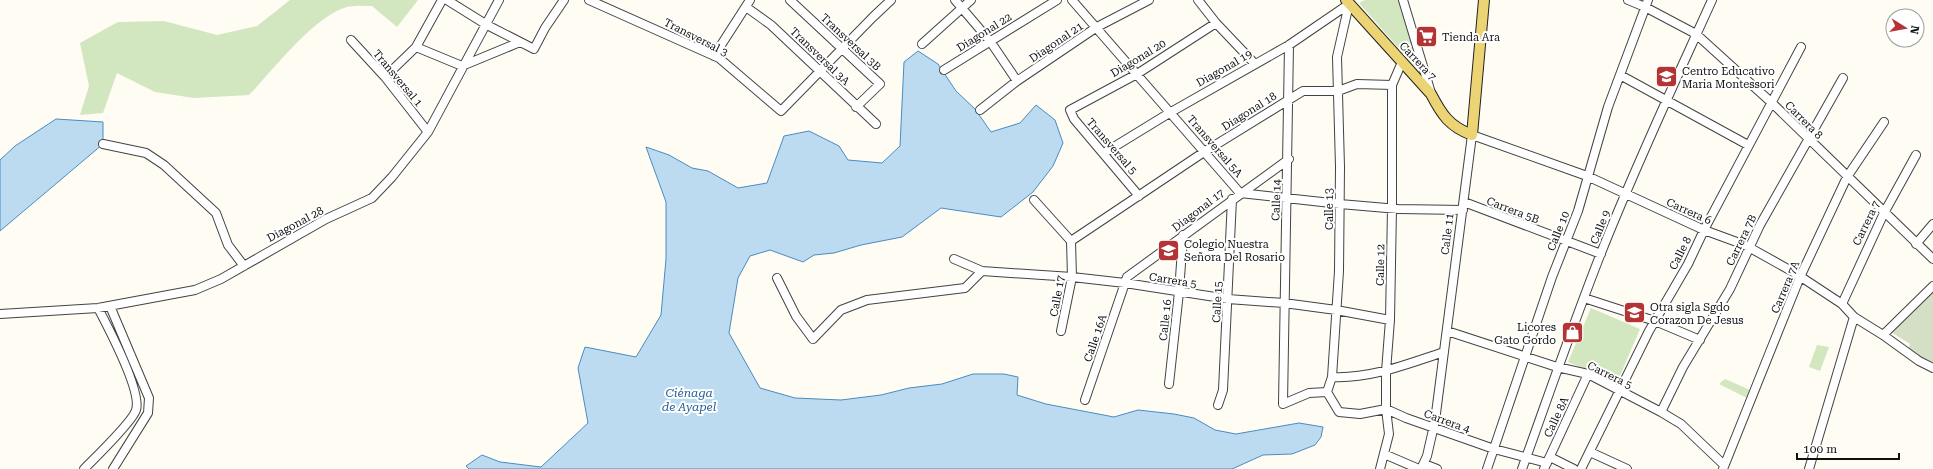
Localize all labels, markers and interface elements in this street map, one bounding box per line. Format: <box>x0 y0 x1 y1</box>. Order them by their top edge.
north arrow <box>1885 8 1925 48</box>
street label: Diagonal 22 <box>954 10 1014 54</box>
street label: Transversal 3B <box>818 11 883 74</box>
street label: Transversal 3 <box>662 16 730 59</box>
street label: Diagonal 21 <box>1027 20 1086 65</box>
supermarket icon: Tienda Ara <box>1413 24 1439 50</box>
text: N <box>1907 24 1922 36</box>
street label: Transversal 3A <box>787 25 852 88</box>
place label: Tienda Ara <box>1442 31 1500 44</box>
street label: Diagonal 20 <box>1108 37 1168 80</box>
street label: Carrera 7 <box>1396 39 1439 83</box>
street label: Transversal 1 <box>370 47 425 109</box>
street label: Diagonal 19 <box>1194 47 1254 90</box>
school or university icon: Centro Educativo Maria Montessori <box>1654 64 1680 90</box>
place label: Centro Educativo Maria Montessori <box>1682 65 1775 91</box>
street label: Diagonal 18 <box>1219 89 1279 133</box>
street label: Carrera 8 <box>1782 99 1825 142</box>
street label: Transversal 5A <box>1184 113 1245 180</box>
street label: Transversal 5 <box>1084 116 1139 177</box>
street label: Calle 14 <box>1269 178 1284 221</box>
street label: Diagonal 17 <box>1170 186 1227 234</box>
street label: Calle 13 <box>1323 188 1336 230</box>
street label: Carrera 5B <box>1485 194 1541 226</box>
street label: Carrera 6 <box>1664 196 1713 227</box>
street label: Carrera 7 <box>1850 199 1883 248</box>
street label: Diagonal 28 <box>265 204 326 245</box>
street label: Calle 9 <box>1588 208 1613 246</box>
street label: Calle 10 <box>1545 209 1572 253</box>
street label: Carrera 7B <box>1723 212 1759 268</box>
street label: Calle 11 <box>1438 213 1456 256</box>
street label: Calle 8 <box>1667 234 1694 272</box>
school or university icon: Colegio Nuestra Señora Del Rosario <box>1155 237 1181 263</box>
place label: Colegio Nuestra Señora Del Rosario <box>1184 238 1285 264</box>
street label: Calle 12 <box>1374 244 1387 286</box>
street label: Carrera 7A <box>1769 259 1802 315</box>
street label: Carrera 5 <box>1148 270 1198 291</box>
street label: Calle 17 <box>1047 274 1068 318</box>
street label: Calle 15 <box>1210 281 1225 323</box>
street label: Calle 16 <box>1157 299 1174 342</box>
school or university icon: Otra sigla Sgdo Corazon De Jesus <box>1621 300 1647 326</box>
place label: Otra sigla Sgdo Corazon De Jesus <box>1650 301 1744 327</box>
street label: Calle 16A <box>1081 312 1110 364</box>
shop icon: Licores Gato Gordo <box>1559 320 1585 346</box>
place label: Licores Gato Gordo <box>1494 321 1556 347</box>
street label: Carrera 5 <box>1585 359 1634 392</box>
water label: Ciénaga de Ayapel <box>662 386 717 414</box>
street label: Calle 8A <box>1541 395 1572 440</box>
street label: Carrera 4 <box>1422 407 1472 436</box>
scale bar <box>1797 435 1899 461</box>
text: 100 m <box>1803 442 1837 456</box>

